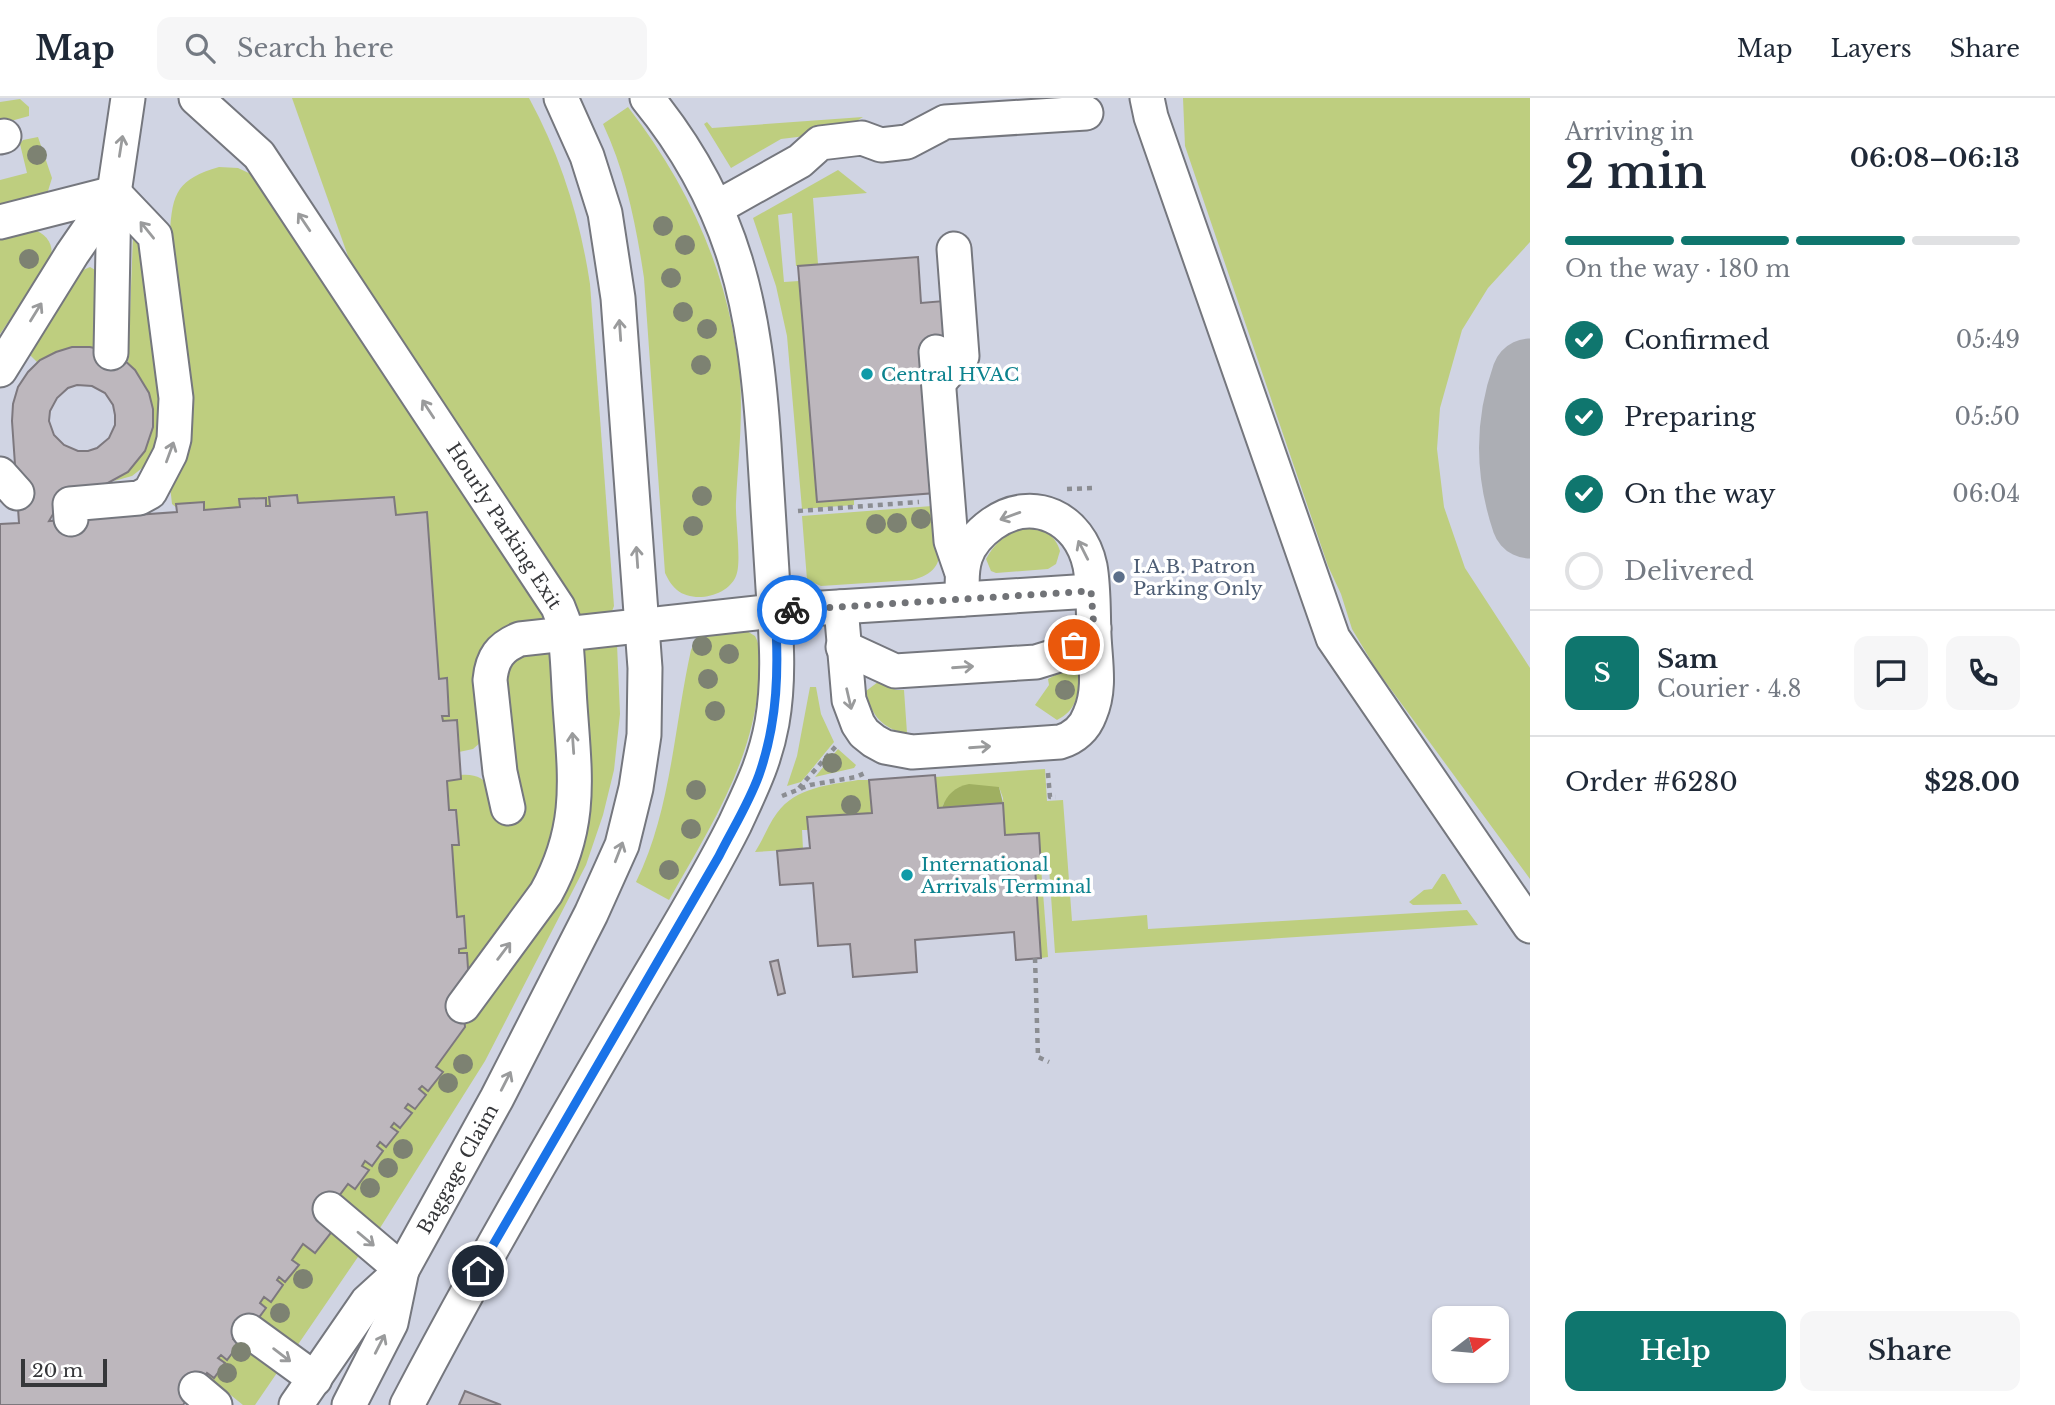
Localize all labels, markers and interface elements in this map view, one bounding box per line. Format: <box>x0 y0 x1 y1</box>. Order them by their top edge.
search box <box>157 17 647 80</box>
text: Map <box>35 28 115 69</box>
icon: search <box>181 29 219 67</box>
text: Search here <box>237 32 394 64</box>
text: Map <box>1737 34 1793 63</box>
text: Layers <box>1831 34 1912 63</box>
text: Share <box>1950 34 2020 63</box>
text: Arriving in <box>1565 118 1694 146</box>
one-way arrow <box>115 135 128 157</box>
text: 06:08–06:13 <box>1850 142 2020 174</box>
text: 2 min <box>1565 143 1707 200</box>
one-way arrow <box>297 213 311 232</box>
one-way arrow <box>140 221 156 239</box>
text: On the way · 180 m <box>1565 255 1790 283</box>
one-way arrow <box>30 302 44 322</box>
one-way arrow <box>613 319 626 342</box>
icon: check <box>1565 321 1603 359</box>
text: Confirmed <box>1624 324 1769 356</box>
text: 05:49 <box>1956 326 2020 354</box>
place label: Central HVAC <box>881 363 1019 386</box>
marker: Central HVAC <box>859 366 875 382</box>
icon: check <box>1565 398 1603 436</box>
one-way arrow <box>420 400 435 419</box>
text: Preparing <box>1624 401 1756 433</box>
text: 05:50 <box>1954 403 2020 431</box>
street label: Hourly Parking Exit <box>442 439 567 614</box>
one-way arrow <box>164 442 177 463</box>
icon: check <box>1565 475 1603 513</box>
text: On the way <box>1624 478 1776 510</box>
text: 06:04 <box>1952 480 2020 508</box>
one-way arrow <box>999 511 1021 523</box>
one-way arrow <box>1075 541 1089 561</box>
one-way arrow <box>630 546 643 569</box>
place label: I.A.B. Patron Parking Only <box>1133 555 1263 600</box>
text: Delivered <box>1624 555 1754 587</box>
marker: I.A.B. Patron Parking Only <box>1111 569 1127 585</box>
courier <box>757 575 827 645</box>
icon: bike <box>773 591 811 629</box>
pin <box>1044 615 1104 675</box>
icon: bag <box>1055 626 1093 664</box>
button: chat <box>1854 636 1928 710</box>
button: phone <box>1946 636 2020 710</box>
text: Sam <box>1657 643 1718 675</box>
text: S <box>1593 657 1611 689</box>
one-way arrow <box>951 661 974 674</box>
text: Courier · 4.8 <box>1657 675 1802 703</box>
one-way arrow <box>843 687 857 710</box>
one-way arrow <box>566 732 579 755</box>
one-way arrow <box>968 741 991 754</box>
text: Order #6280 <box>1565 766 1738 798</box>
text: $28.00 <box>1924 766 2020 798</box>
one-way arrow <box>613 841 626 863</box>
place label: International Arrivals Terminal <box>920 853 1092 898</box>
marker: International Arrivals Terminal <box>899 867 915 883</box>
one-way arrow <box>496 942 511 961</box>
one-way arrow <box>499 1071 513 1092</box>
street label: Baggage Claim <box>413 1100 503 1238</box>
one-way arrow <box>357 1231 375 1247</box>
pin <box>448 1241 508 1301</box>
icon: home <box>459 1252 497 1290</box>
north arrow <box>1432 1306 1508 1382</box>
map controls <box>1432 1306 1509 1383</box>
button: Help <box>1565 1311 1786 1391</box>
button: Share <box>1800 1311 2020 1391</box>
one-way arrow <box>374 1334 388 1355</box>
one-way arrow <box>272 1348 291 1362</box>
scale bar <box>21 1356 107 1388</box>
text: 20 m <box>32 1359 83 1382</box>

